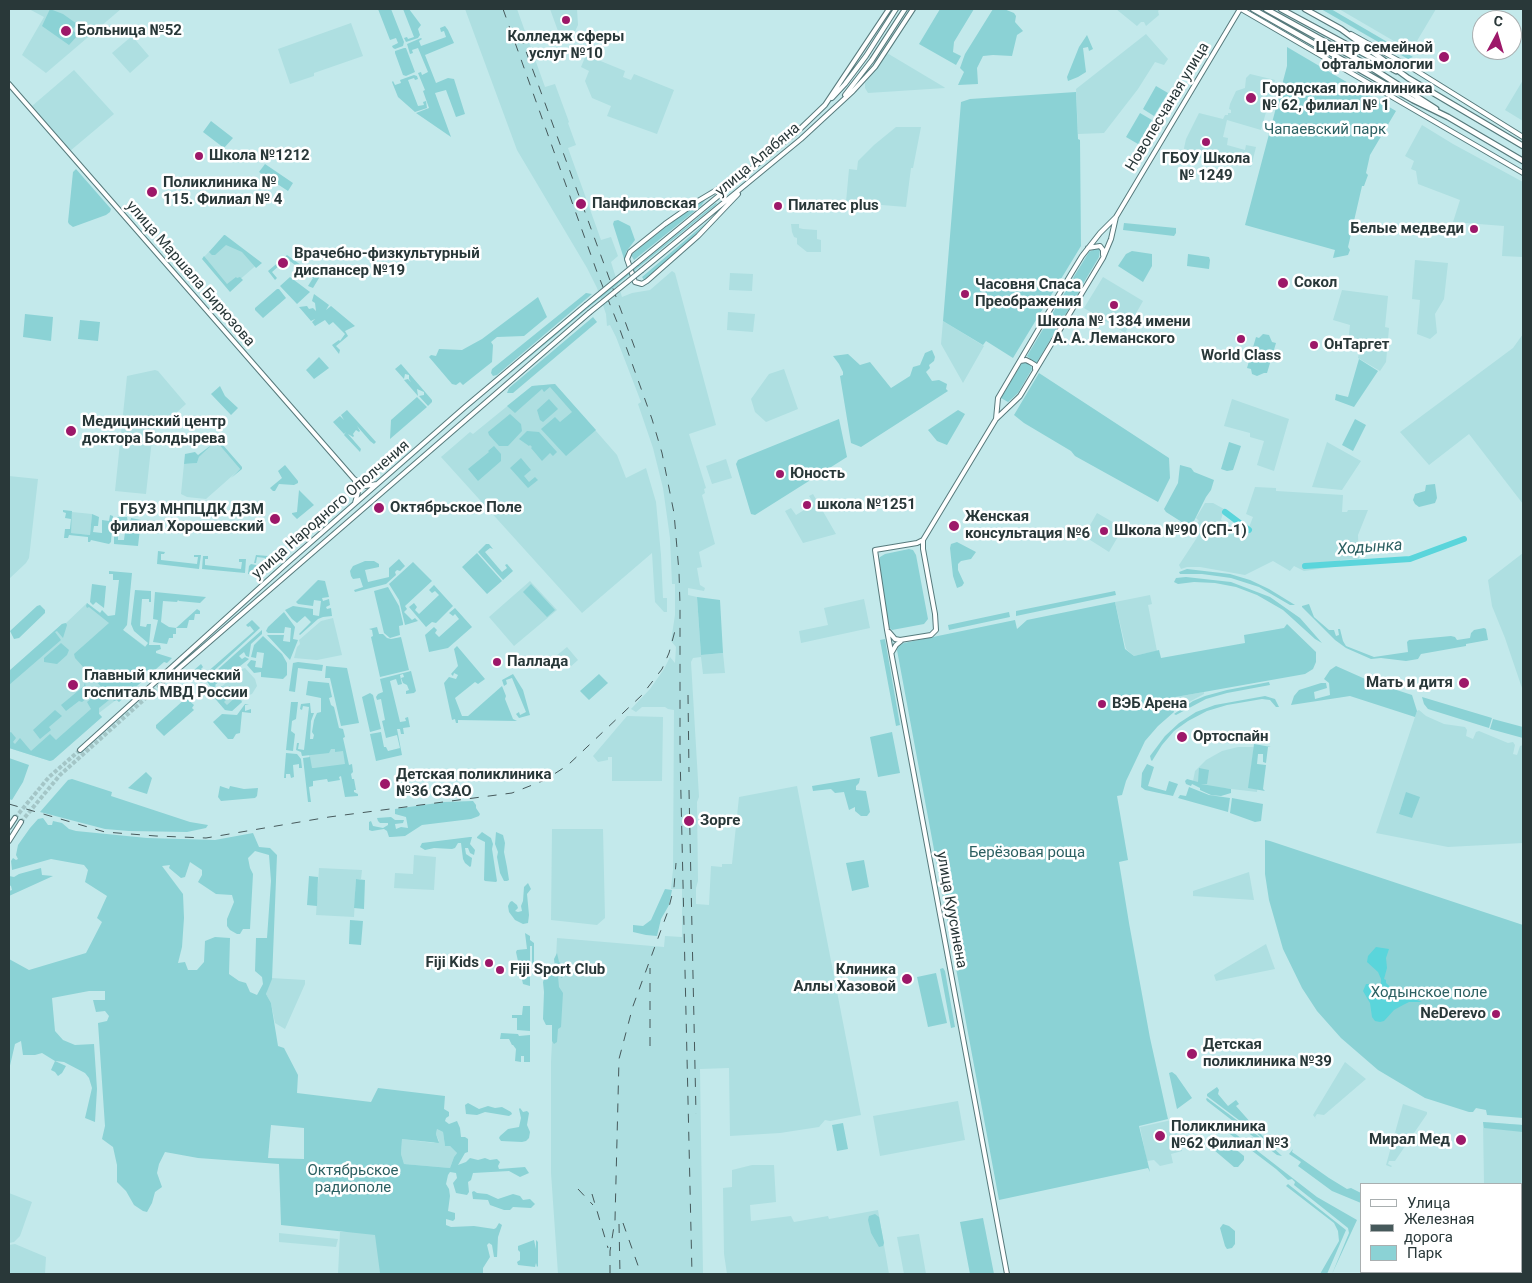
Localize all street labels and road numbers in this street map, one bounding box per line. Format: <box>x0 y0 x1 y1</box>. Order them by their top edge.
street label: Новопесчаная улица <box>1122 39 1214 175</box>
street label: улица Алабяна <box>712 119 804 201</box>
street label: улица Маршала Бирюзова <box>122 197 258 351</box>
street label: улица Народного Ополчения <box>249 437 413 583</box>
street label: улица Куусинена <box>932 850 970 970</box>

